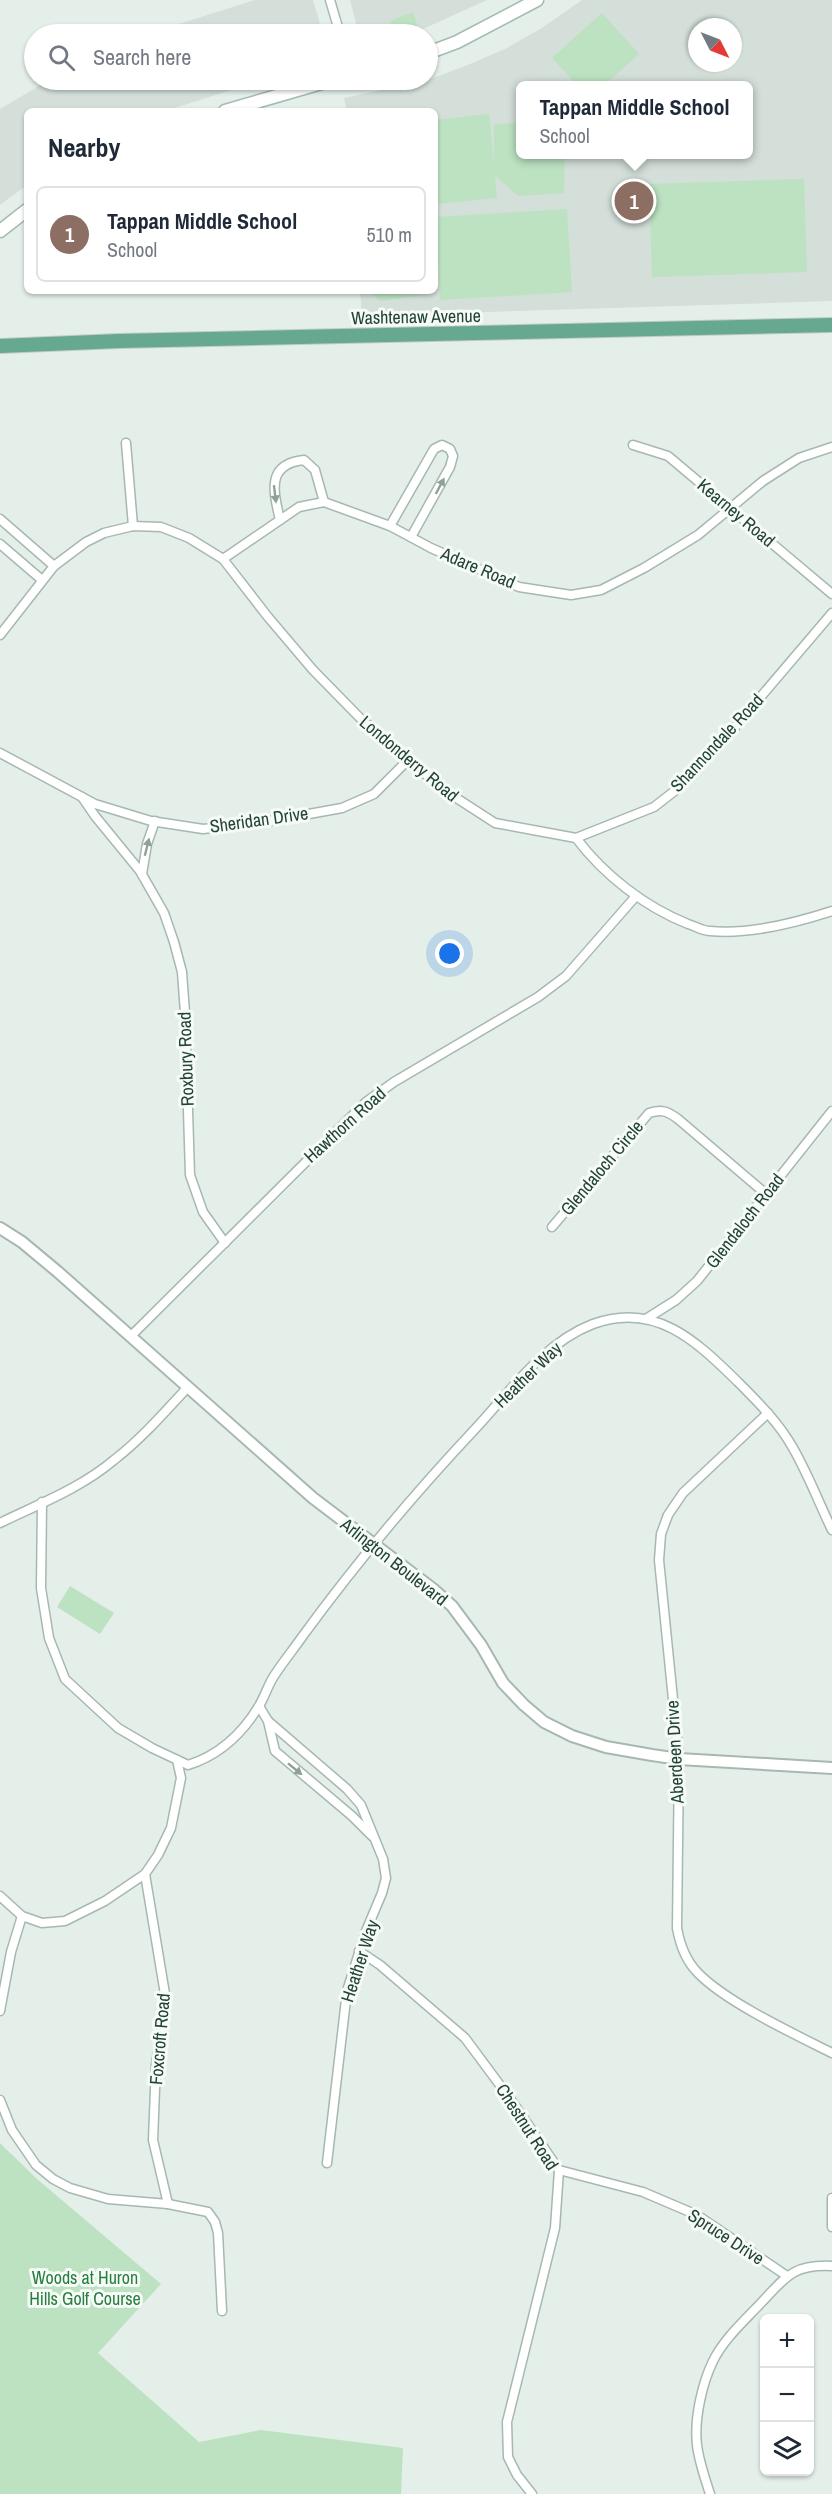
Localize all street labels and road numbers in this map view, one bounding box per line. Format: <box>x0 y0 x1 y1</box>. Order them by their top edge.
street label: Washtenaw Avenue <box>351 303 481 330</box>
street label: Kearney Road <box>692 473 780 553</box>
street label: Adare Road <box>436 540 519 594</box>
street label: Shannondale Road <box>664 688 769 797</box>
street label: Londonderry Road <box>354 710 464 807</box>
street label: Sheridan Drive <box>208 800 310 839</box>
street label: Roxbury Road <box>171 1011 200 1107</box>
street label: Hawthorn Road <box>298 1081 391 1168</box>
street label: Glendaloch Circle <box>554 1115 649 1221</box>
street label: Glendaloch Road <box>700 1168 790 1273</box>
street label: Heather Way <box>488 1335 568 1413</box>
street label: Arlington Boulevard <box>335 1511 453 1611</box>
street label: Aberdeen Drive <box>659 1700 690 1805</box>
street label: Heather Way <box>334 1916 385 2005</box>
street label: Foxcroft Road <box>143 1992 176 2086</box>
street label: Chestnut Road <box>490 2079 565 2175</box>
street label: Spruce Drive <box>683 2203 769 2271</box>

